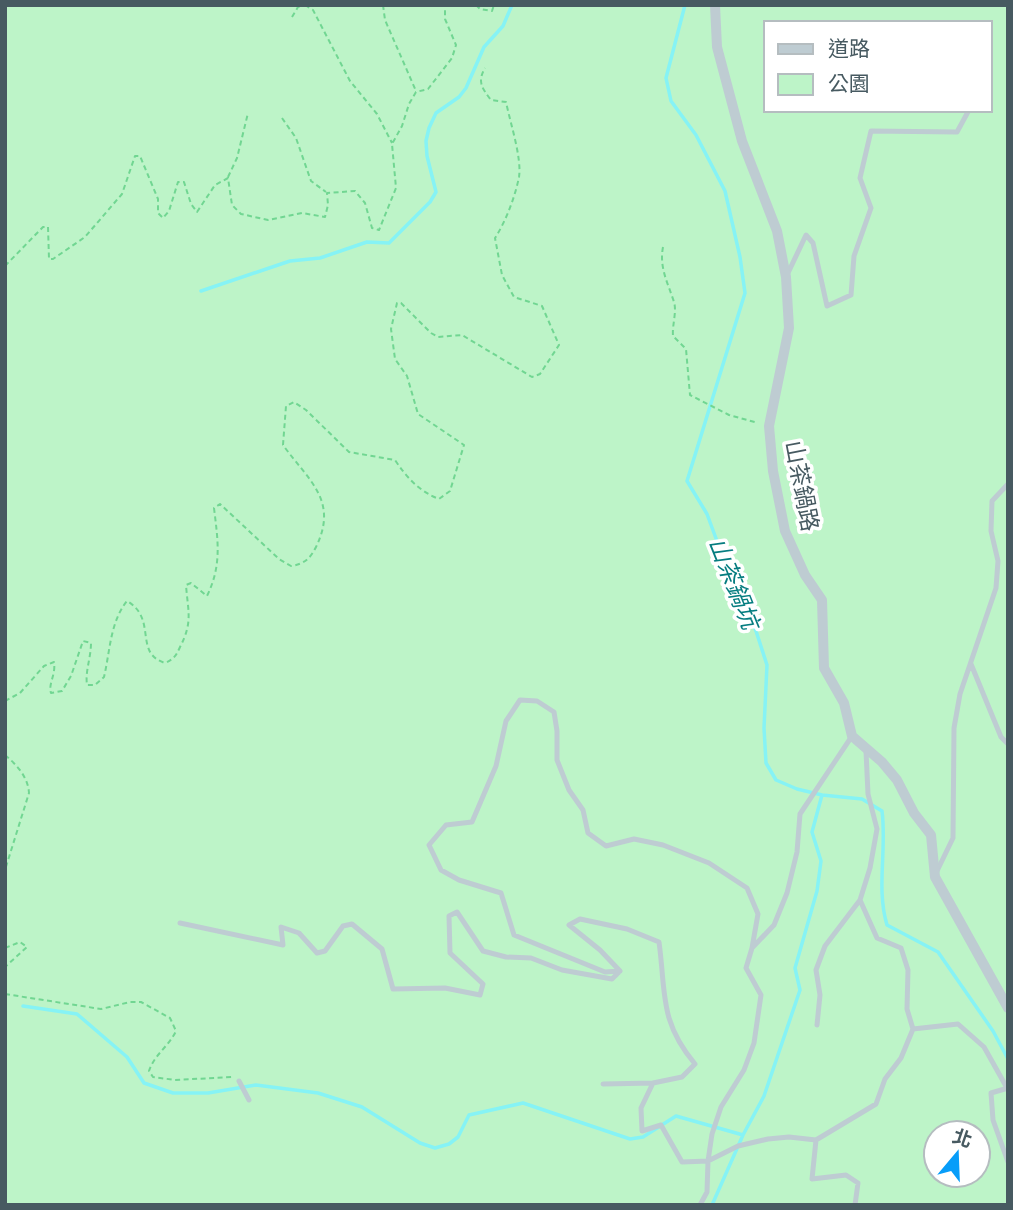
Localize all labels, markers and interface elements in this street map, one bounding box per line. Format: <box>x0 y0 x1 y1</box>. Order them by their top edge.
legend <box>764 21 992 112</box>
text: 道路 <box>828 35 870 62</box>
text: 公園 <box>828 70 870 97</box>
street label: 山茶鍋路 <box>778 438 826 534</box>
water label: 山茶鍋坑 <box>702 533 767 636</box>
north arrow <box>922 1119 992 1189</box>
text: 北 <box>949 1123 975 1153</box>

